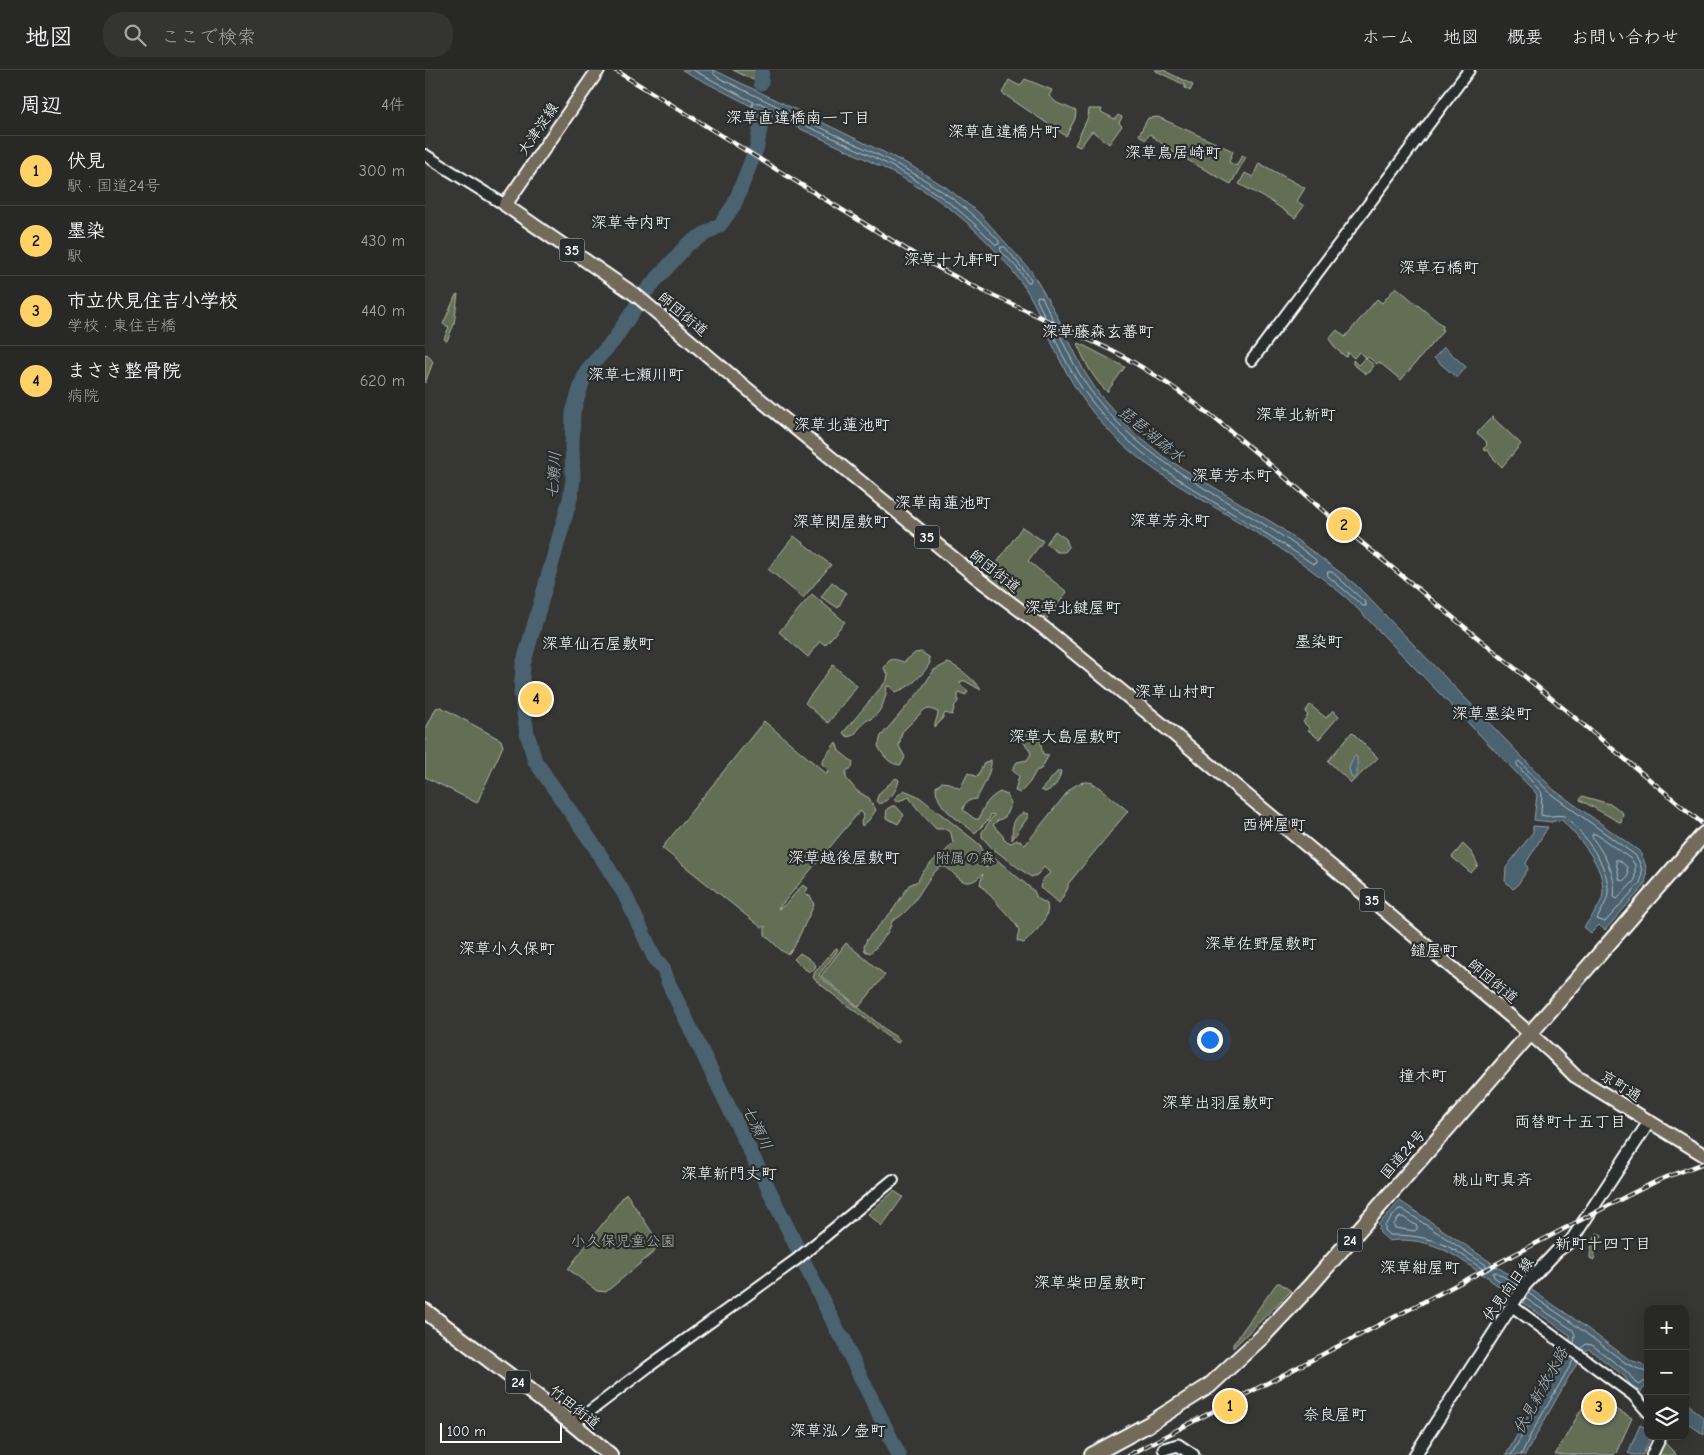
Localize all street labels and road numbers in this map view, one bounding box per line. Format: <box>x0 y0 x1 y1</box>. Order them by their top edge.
street label: 大津淀線 <box>514 99 562 159</box>
road number: 35 <box>559 238 585 262</box>
street label: 師団街道 <box>654 288 712 340</box>
road number: 35 <box>915 526 939 548</box>
street label: 師団街道 <box>966 545 1024 597</box>
road number: 35 <box>1359 888 1385 912</box>
street label: 師団街道 <box>1464 955 1522 1007</box>
street label: 京町通 <box>1597 1066 1645 1106</box>
street label: 国道24号 <box>1377 1125 1429 1183</box>
road number: 24 <box>1337 1228 1363 1252</box>
street label: 伏見向日線 <box>1479 1253 1537 1325</box>
road number: 24 <box>505 1370 531 1394</box>
street label: 竹田街道 <box>546 1381 604 1433</box>

